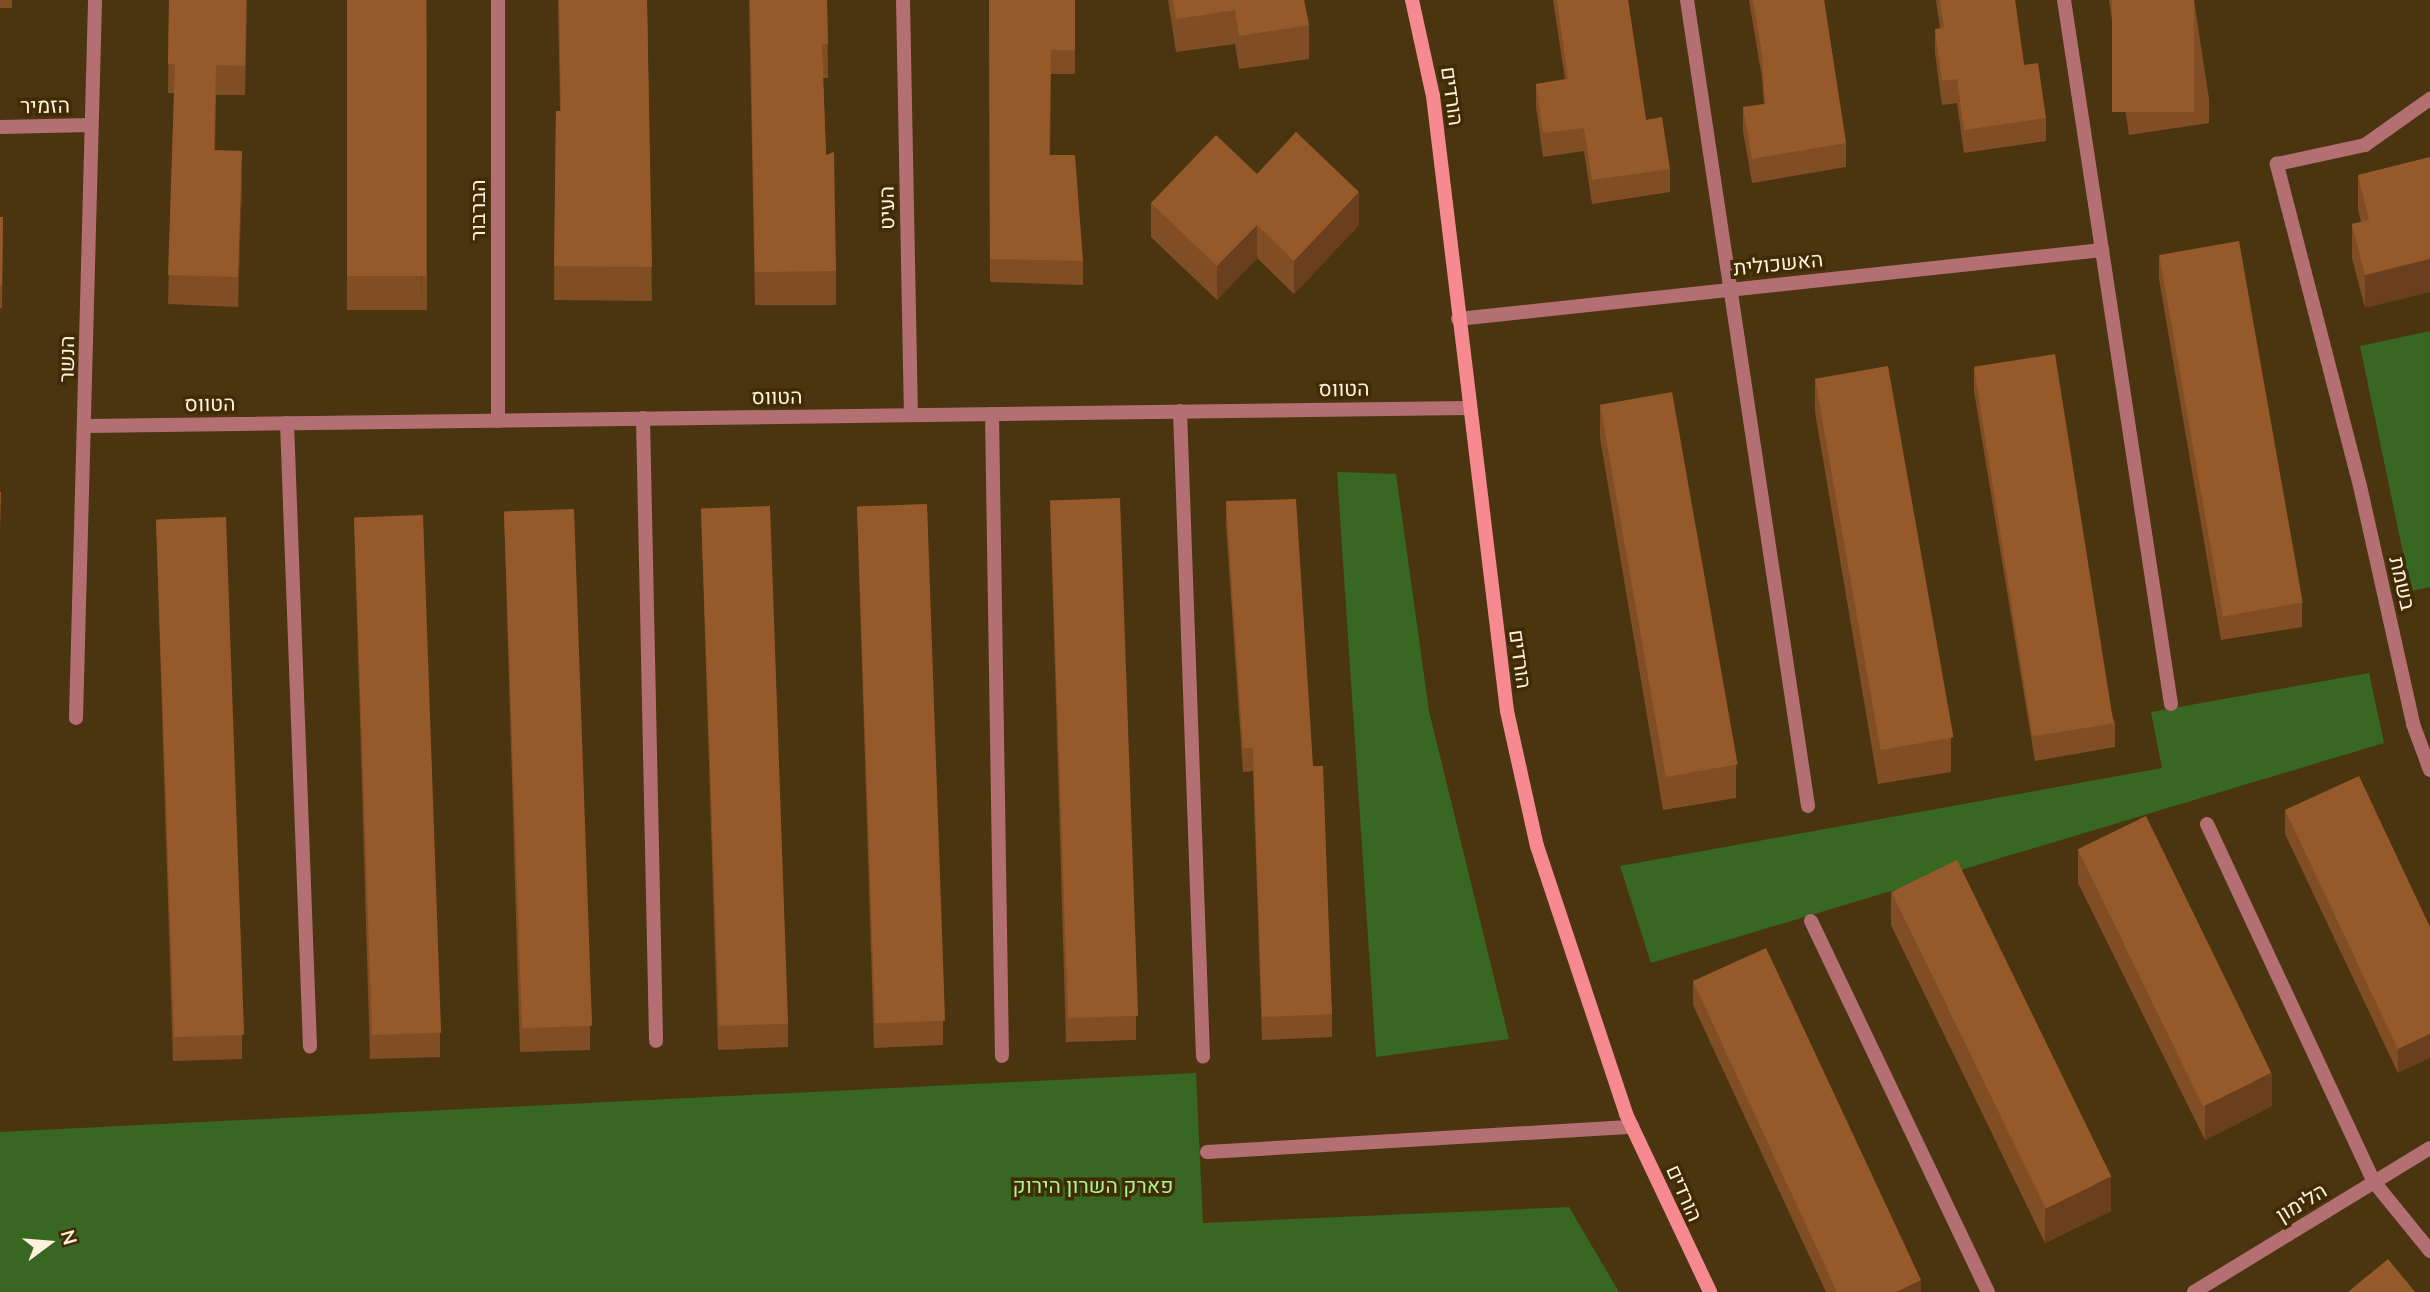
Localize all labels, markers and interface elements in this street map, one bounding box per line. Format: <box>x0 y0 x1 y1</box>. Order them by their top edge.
street label: הורדים <box>1436 65 1470 127</box>
street label: הזמיר <box>20 92 70 118</box>
street label: הברבור <box>464 179 490 241</box>
street label: העיט <box>873 186 899 230</box>
street label: האשכולית <box>1732 246 1824 280</box>
street label: הנשר <box>53 335 79 383</box>
street label: הטווס <box>1318 375 1370 401</box>
street label: הטווס <box>751 383 803 409</box>
street label: הטווס <box>184 390 236 416</box>
street label: בשמת <box>2385 554 2421 612</box>
street label: הורדים <box>1504 628 1538 690</box>
street label: הורדים <box>1661 1161 1709 1225</box>
park label: פארק השרון הירוק <box>1013 1172 1173 1198</box>
street label: הלימון <box>2271 1177 2331 1227</box>
north arrow <box>14 1208 84 1278</box>
text: N <box>56 1227 83 1247</box>

